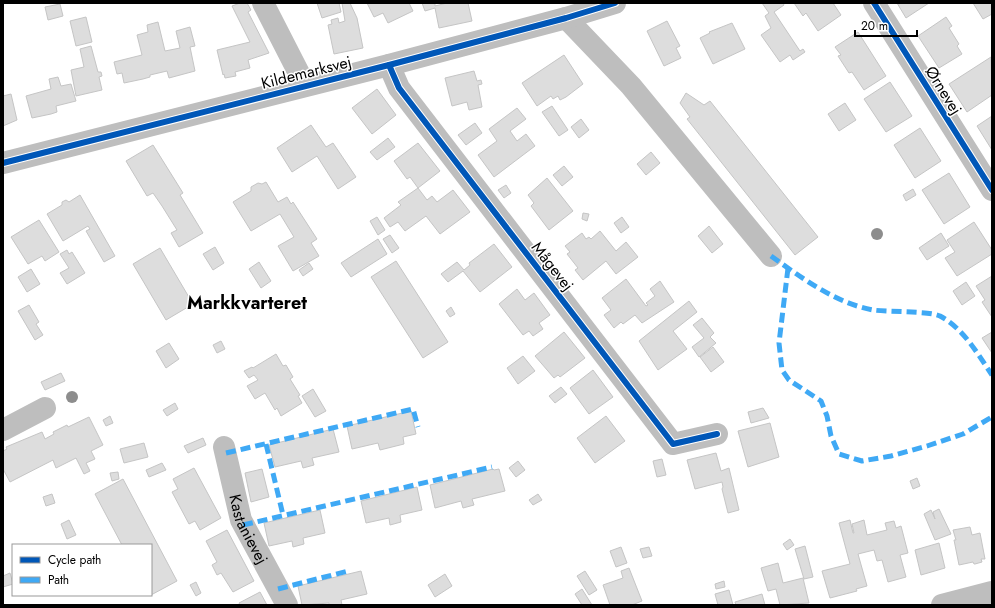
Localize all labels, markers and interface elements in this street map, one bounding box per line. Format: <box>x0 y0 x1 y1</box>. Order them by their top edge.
scale bar <box>855 12 917 38</box>
text: 20 m <box>861 17 888 35</box>
street label: Kildemarksvej <box>259 50 354 95</box>
street label: Ørnevej <box>920 61 968 119</box>
street label: Mågevej <box>526 237 579 296</box>
district label: Markkvarteret <box>187 290 307 316</box>
street label: Kastanievej <box>223 492 274 568</box>
legend <box>12 544 152 596</box>
text: Cycle path <box>48 551 101 569</box>
text: Path <box>48 571 69 589</box>

